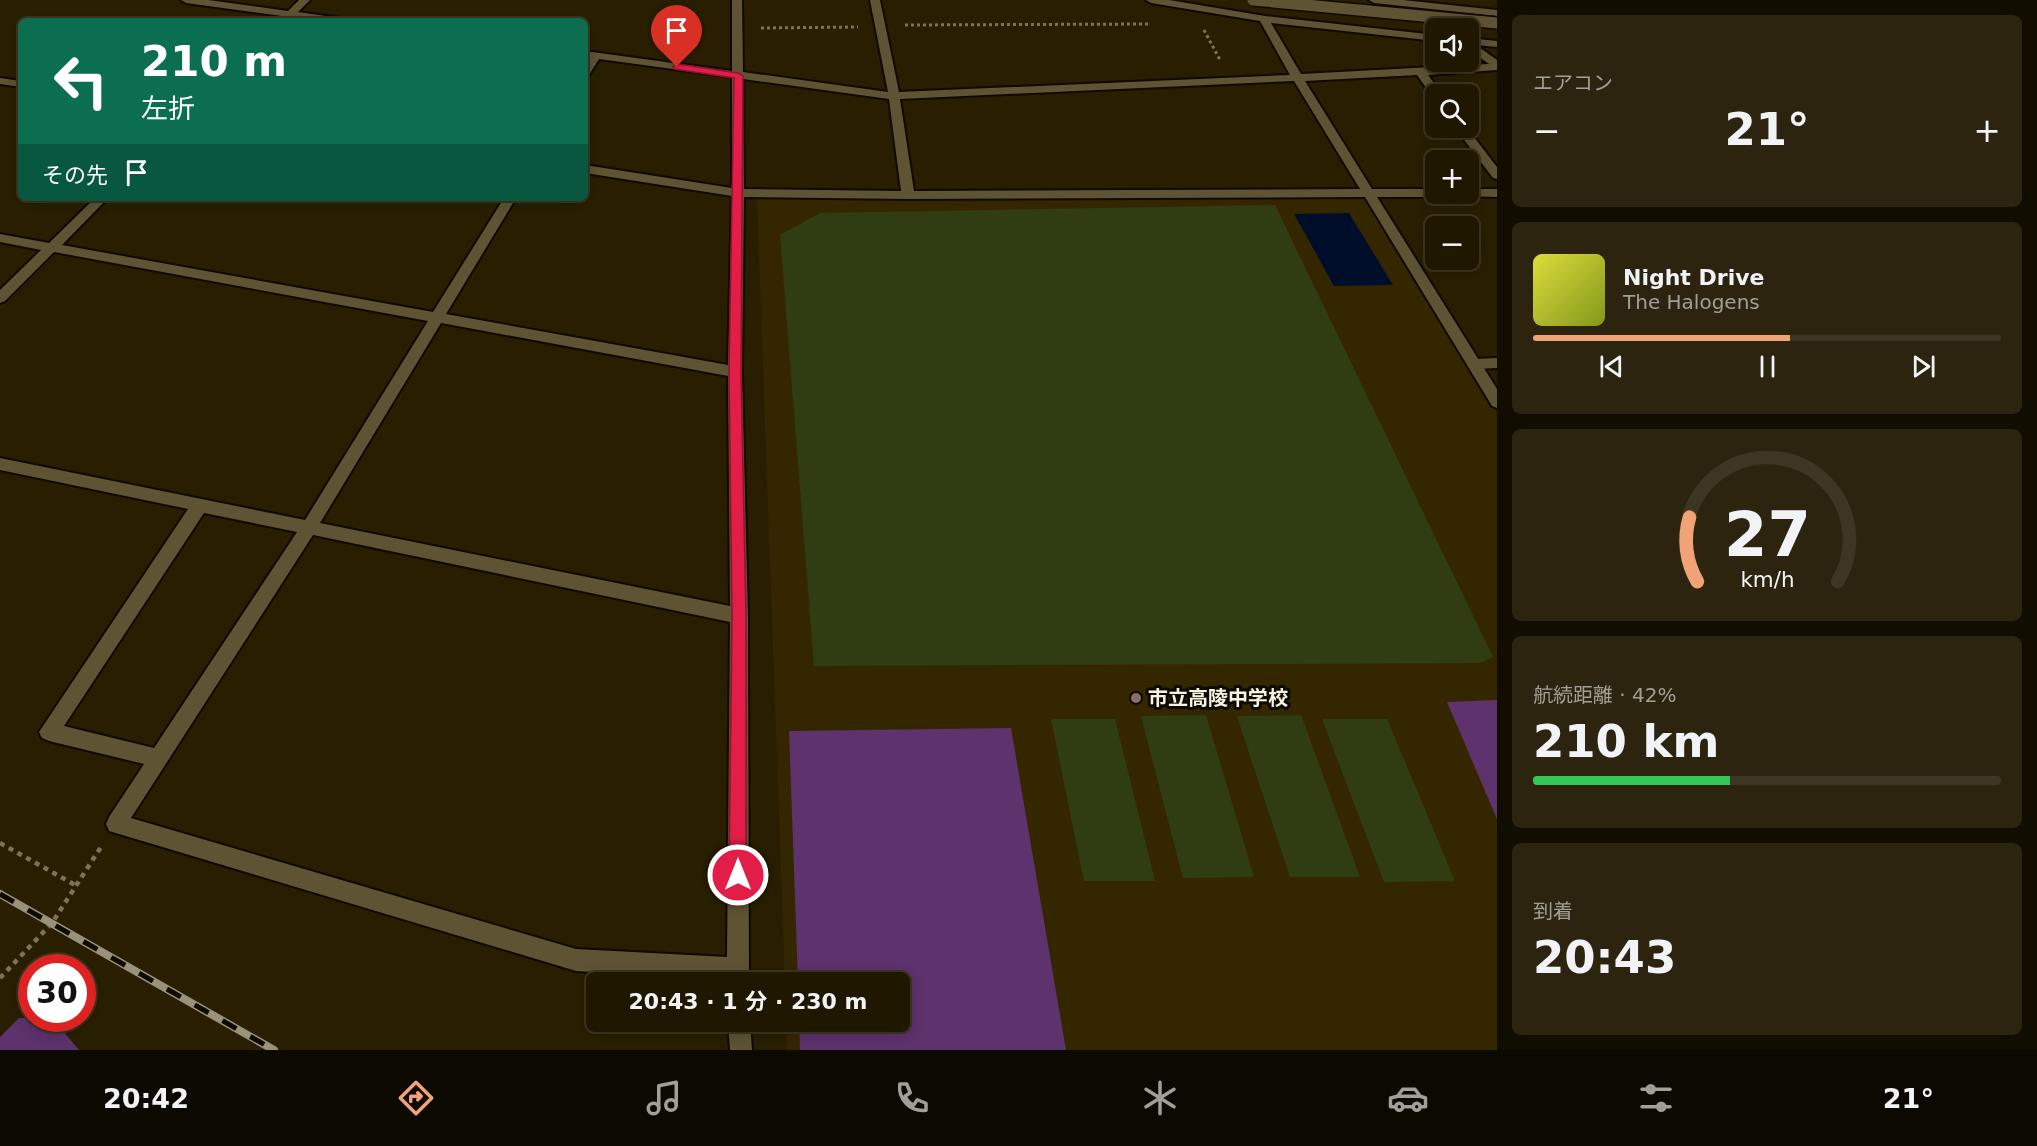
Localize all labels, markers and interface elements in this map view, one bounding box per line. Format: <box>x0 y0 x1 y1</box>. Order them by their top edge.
pin <box>651 5 702 67</box>
icon: arrive <box>660 14 693 47</box>
map controls <box>1425 18 1479 270</box>
button: sound <box>1425 18 1479 72</box>
text: 210 m <box>141 37 287 86</box>
icon: left <box>42 42 120 120</box>
text: エアコン <box>1533 71 1613 95</box>
button: search <box>1425 84 1479 138</box>
text: 左折 <box>141 93 195 124</box>
text: 21° <box>1724 103 1810 156</box>
text: − <box>1533 111 1561 150</box>
text: + <box>1973 111 2001 150</box>
button: + <box>1425 150 1479 204</box>
icon: arrive <box>120 156 153 189</box>
text: その先 <box>42 163 108 188</box>
button: − <box>1425 216 1479 270</box>
text: Night Drive <box>1623 265 1764 290</box>
text: The Halogens <box>1623 290 1760 314</box>
icon: previous <box>1595 350 1628 383</box>
icon: pause <box>1751 350 1784 383</box>
icon: next <box>1907 350 1940 383</box>
text: 27 <box>1724 498 1810 571</box>
text: km/h <box>1740 567 1794 592</box>
text: 航続距離 · 42% <box>1533 683 1677 707</box>
place label: 市立高陵中学校 <box>1148 686 1288 710</box>
marker: 市立高陵中学校 <box>1129 691 1143 705</box>
text: 210 km <box>1533 715 1719 768</box>
position arrow <box>706 843 770 907</box>
text: 到着 <box>1533 899 1573 923</box>
text: 20:43 <box>1533 931 1676 984</box>
speed limit sign: 30 <box>18 954 96 1032</box>
text: 20:43 · 1 分 · 230 m <box>629 989 867 1014</box>
icon: directions <box>395 1077 437 1119</box>
icon: music <box>643 1077 685 1119</box>
icon: phone <box>891 1077 933 1119</box>
icon: climate <box>1139 1077 1181 1119</box>
icon: car <box>1387 1077 1429 1119</box>
icon: filters <box>1635 1077 1677 1119</box>
text: 20:42 <box>103 1083 189 1114</box>
text: 21° <box>1883 1083 1934 1114</box>

